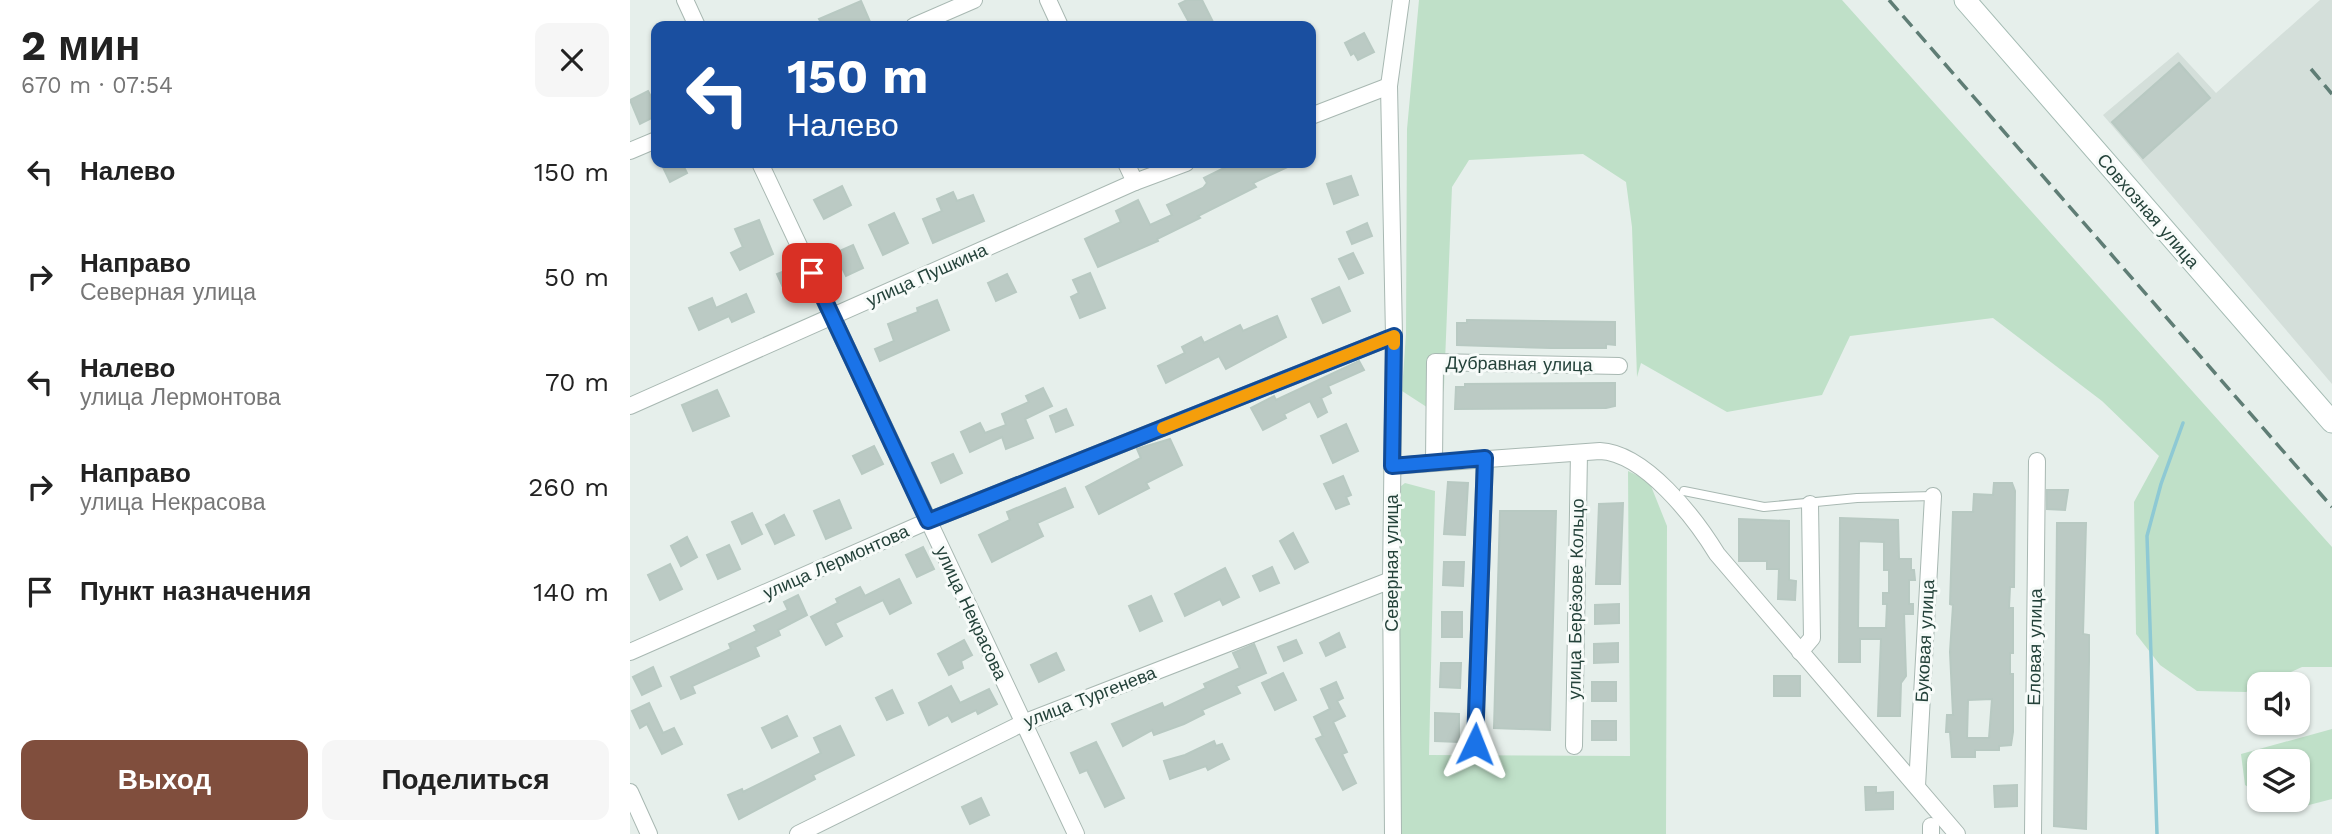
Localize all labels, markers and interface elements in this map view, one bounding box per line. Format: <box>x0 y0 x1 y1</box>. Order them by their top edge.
text: 2 мин <box>21 21 140 70</box>
button: close <box>535 23 609 97</box>
text: 150 m <box>787 47 928 105</box>
icon: left <box>672 49 763 140</box>
text: 670 m · 07:54 <box>21 72 173 99</box>
text: Налево <box>787 106 899 144</box>
street label: Совхозная улица <box>2093 149 2204 273</box>
icon: left <box>21 153 59 191</box>
text: Налево <box>80 156 175 186</box>
text: 150 m <box>534 157 609 187</box>
street label: улица Пушкина <box>863 238 991 311</box>
pin <box>782 243 842 303</box>
text: Направо <box>80 248 191 278</box>
icon: arrive <box>793 254 831 292</box>
icon: right <box>21 258 59 296</box>
text: 50 m <box>544 262 609 292</box>
text: Северная улица <box>80 279 256 306</box>
street label: Дубравная улица <box>1445 352 1594 375</box>
text: Налево <box>80 353 175 383</box>
icon: left <box>21 363 59 401</box>
text: 70 m <box>545 367 609 397</box>
text: улица Лермонтова <box>80 384 281 411</box>
text: Направо <box>80 458 191 488</box>
icon: right <box>21 468 59 506</box>
text: 260 m <box>528 472 609 502</box>
text: улица Некрасова <box>80 489 265 516</box>
street label: Северная улица <box>1381 493 1402 632</box>
street label: улица Берёзове Кольцо <box>1563 498 1588 700</box>
street label: улица Лермонтова <box>760 520 913 603</box>
street label: улица Некрасова <box>931 543 1012 684</box>
icon: arrive <box>21 573 59 611</box>
text: Пункт назначения <box>80 576 311 606</box>
text: 140 m <box>533 577 609 607</box>
street label: Буковая улица <box>1911 578 1938 703</box>
street label: Еловая улица <box>2023 587 2046 706</box>
street label: улица Тургенева <box>1021 661 1160 731</box>
map controls <box>2247 672 2310 812</box>
button: sound <box>2247 672 2310 735</box>
position arrow <box>1438 707 1512 781</box>
button: Выход <box>21 740 308 820</box>
button: Поделиться <box>322 740 609 820</box>
button: layers <box>2247 749 2310 812</box>

